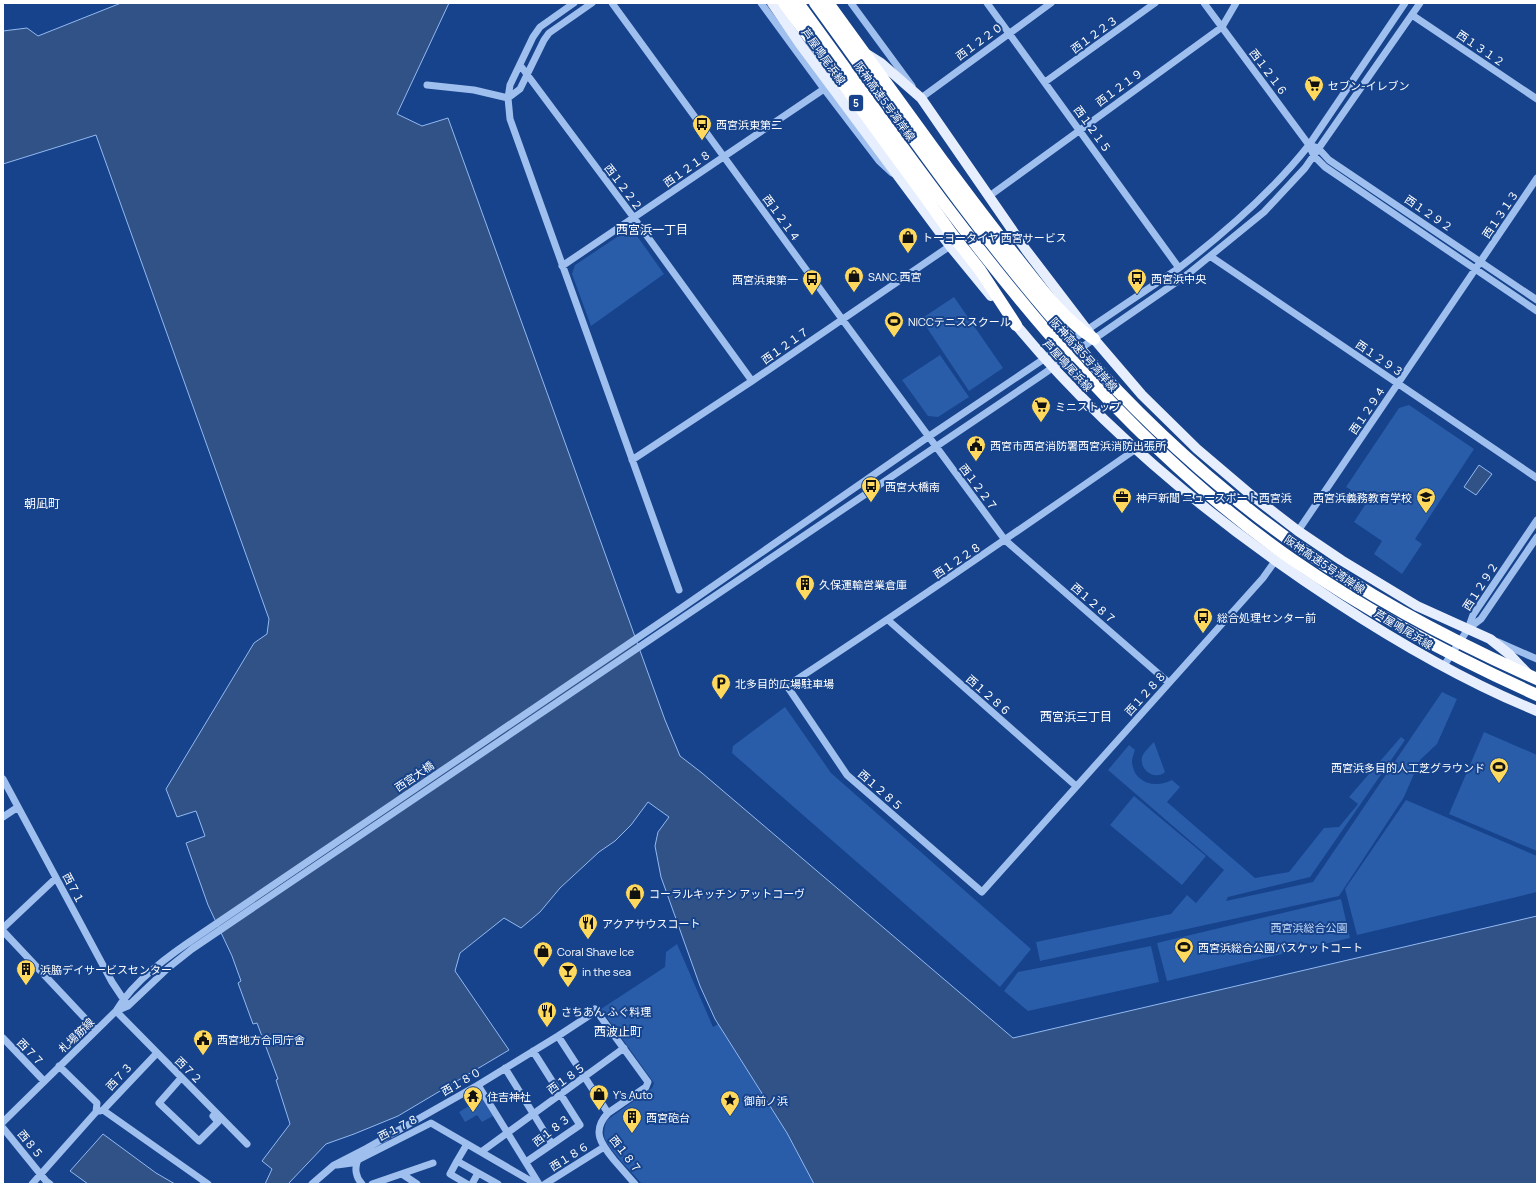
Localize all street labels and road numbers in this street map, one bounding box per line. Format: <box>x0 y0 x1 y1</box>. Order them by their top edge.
street label: 西１２２３ <box>1067 12 1121 56</box>
street label: 西１２２０ <box>952 19 1006 63</box>
street label: 芦屋鳴尾浜線 <box>799 25 849 87</box>
street label: 西１３１２ <box>1454 26 1508 70</box>
street label: 西１２１６ <box>1246 46 1292 98</box>
street label: 阪神高速5号湾岸線 <box>852 59 918 143</box>
street label: 西１２１９ <box>1092 65 1146 109</box>
road number: 5 <box>849 95 863 111</box>
street label: 西１２１５ <box>1071 102 1115 156</box>
street label: 西１２１８ <box>660 146 714 190</box>
street label: 西１２２２ <box>601 161 647 213</box>
street label: 西１３１３ <box>1478 187 1522 241</box>
street label: 西１２１４ <box>760 191 804 245</box>
street label: 西１２９２ <box>1402 191 1456 235</box>
street label: 阪神高速5号湾岸線 <box>1047 314 1121 394</box>
street label: 西１２１７ <box>758 323 812 367</box>
street label: 芦屋鳴尾浜線 <box>1040 336 1096 394</box>
street label: 西１２９３ <box>1353 336 1407 380</box>
street label: 西１２９４ <box>1345 383 1389 437</box>
street label: 西１２２７ <box>956 461 1002 513</box>
street label: 阪神高速5号湾岸線 <box>1282 531 1368 597</box>
street label: 西１２２８ <box>930 538 984 582</box>
street label: 西１２９２ <box>1459 559 1501 613</box>
street label: 西１２８７ <box>1068 579 1120 627</box>
street label: 芦屋鳴尾浜線 <box>1372 606 1436 652</box>
street label: 西１２８８ <box>1121 668 1169 718</box>
street label: 西１２８６ <box>963 671 1015 719</box>
street label: 西宮大橋 <box>392 757 436 795</box>
street label: 西１２８５ <box>855 766 907 814</box>
street label: 西７１ <box>60 870 88 906</box>
street label: 札場筋線 <box>55 1014 97 1056</box>
street label: 西７７ <box>14 1035 48 1069</box>
street label: 西７２ <box>172 1053 206 1087</box>
street label: 西７３ <box>102 1059 136 1093</box>
street label: 西１８５ <box>544 1059 588 1097</box>
street label: 西１８０ <box>438 1064 484 1098</box>
street label: 西１７８ <box>375 1110 421 1144</box>
street label: 西１８３ <box>529 1111 573 1149</box>
street label: 西８５ <box>15 1126 47 1162</box>
street label: 西１８７ <box>607 1132 645 1176</box>
street label: 西１８６ <box>546 1138 592 1174</box>

